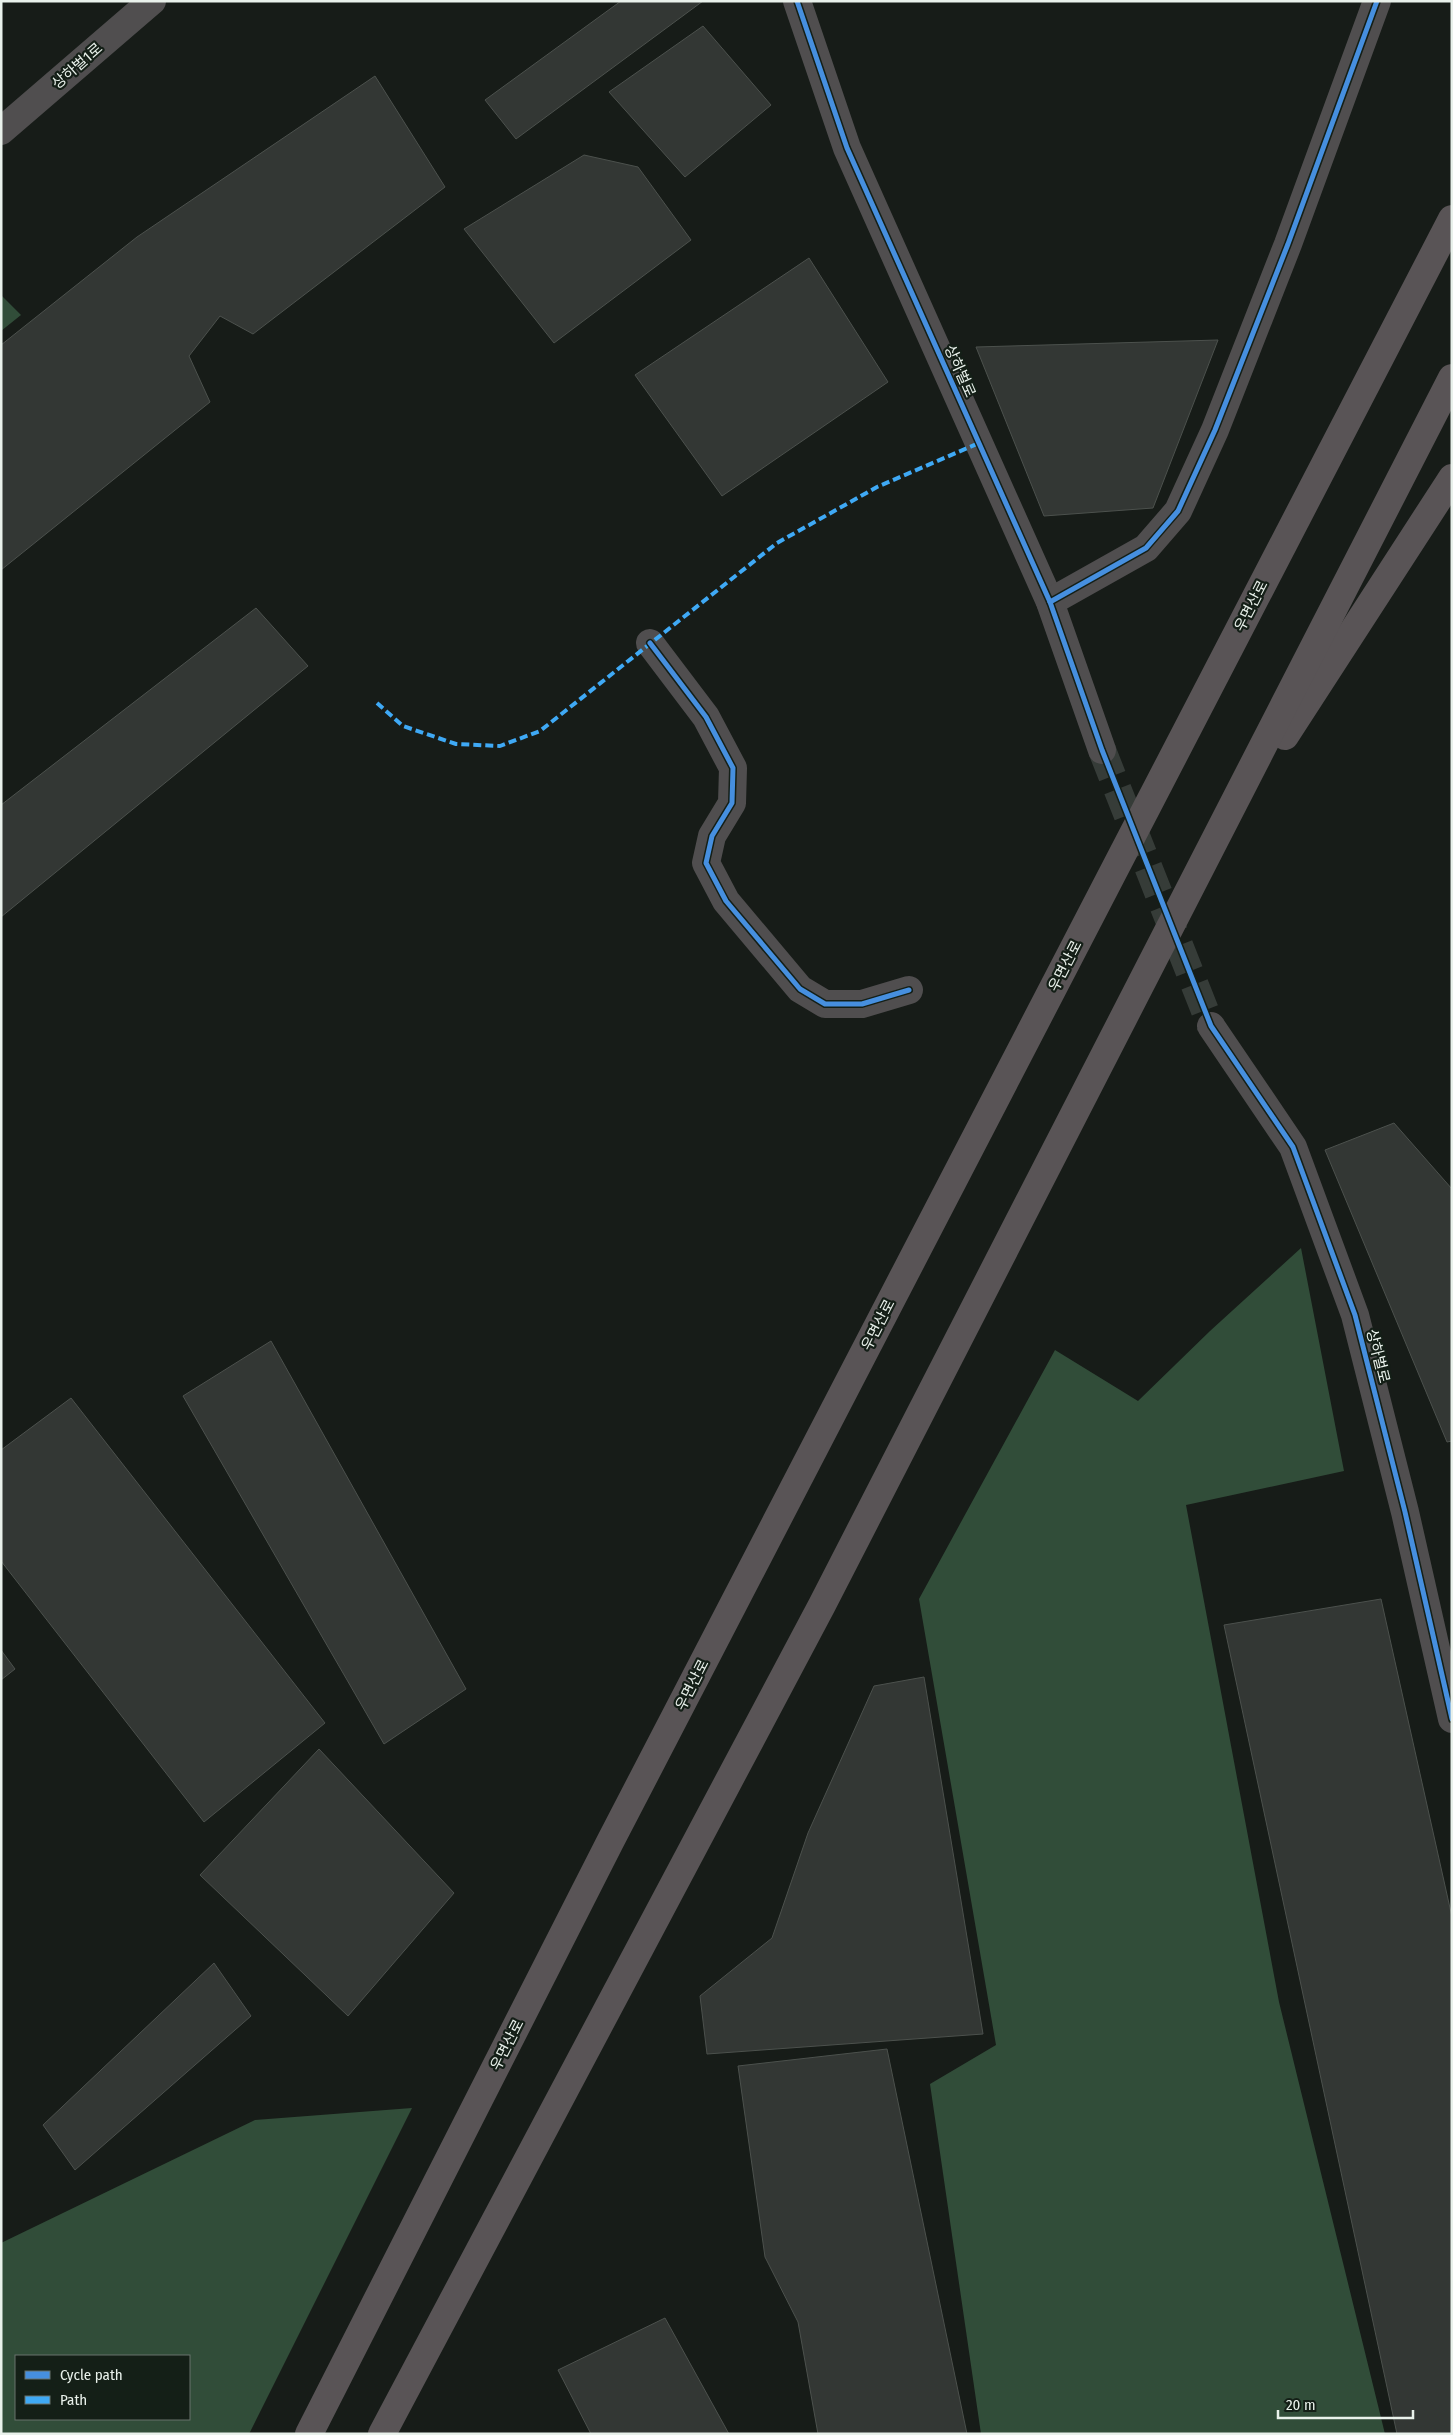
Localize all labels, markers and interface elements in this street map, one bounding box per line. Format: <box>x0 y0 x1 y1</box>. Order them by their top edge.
street label: 상하벌1로 <box>48 39 106 93</box>
street label: 상하벌로 <box>941 342 979 400</box>
street label: 우면산로 <box>1230 577 1272 635</box>
street label: 우면산로 <box>1044 937 1086 995</box>
street label: 우면산로 <box>857 1296 899 1354</box>
street label: 상하벌로 <box>1363 1327 1393 1385</box>
street label: 우면산로 <box>671 1656 713 1714</box>
street label: 우면산로 <box>486 2016 528 2074</box>
legend <box>15 2355 190 2420</box>
text: Cycle path <box>60 2366 123 2384</box>
scale bar <box>1278 2388 1413 2420</box>
text: Path <box>60 2391 87 2409</box>
text: 20 m <box>1286 2396 1316 2414</box>

